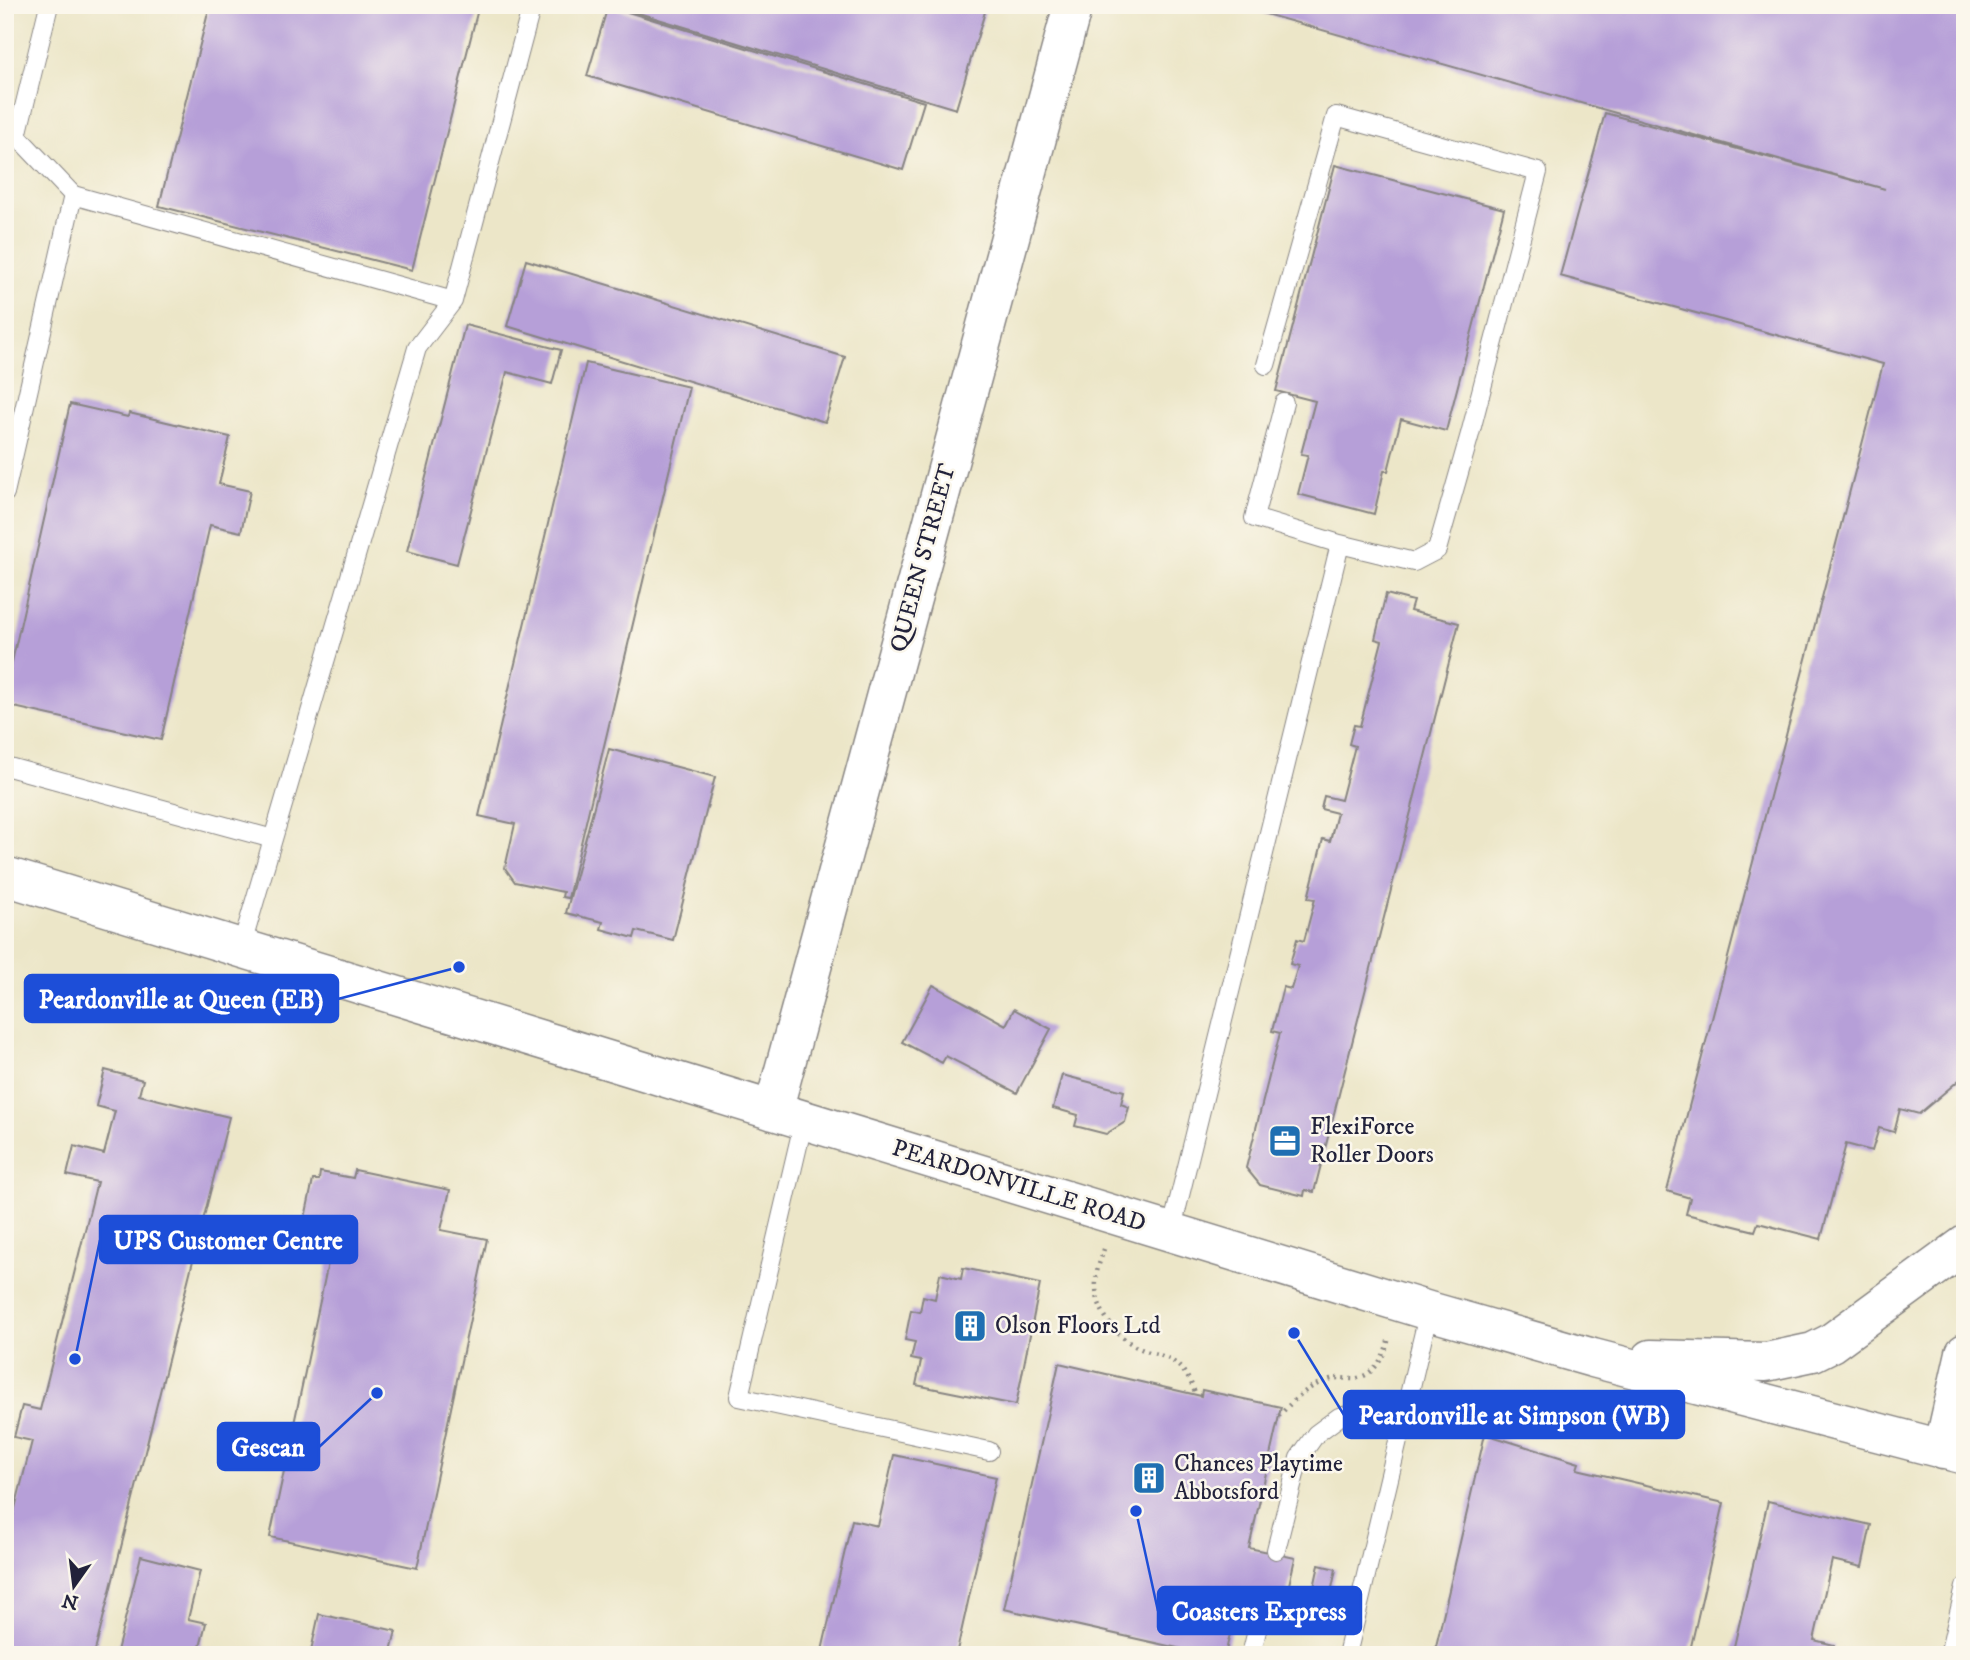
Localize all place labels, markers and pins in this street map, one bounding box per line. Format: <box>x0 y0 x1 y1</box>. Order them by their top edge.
callout: Peardonville at Queen (EB) <box>25 975 338 1022</box>
place label: FlexiForce Roller Doors <box>1310 1112 1434 1170</box>
office icon: FlexiForce Roller Doors <box>1266 1122 1304 1160</box>
callout: UPS Customer Centre <box>100 1216 357 1263</box>
building icon: Olson Floors Ltd <box>951 1307 989 1345</box>
place label: Olson Floors Ltd <box>995 1311 1161 1341</box>
callout: Peardonville at Simpson (WB) <box>1344 1391 1684 1438</box>
callout: Gescan <box>218 1423 319 1470</box>
place label: Chances Playtime Abbotsford <box>1174 1449 1343 1507</box>
building icon: Chances Playtime Abbotsford <box>1130 1459 1168 1497</box>
callout: Coasters Express <box>1158 1587 1361 1634</box>

